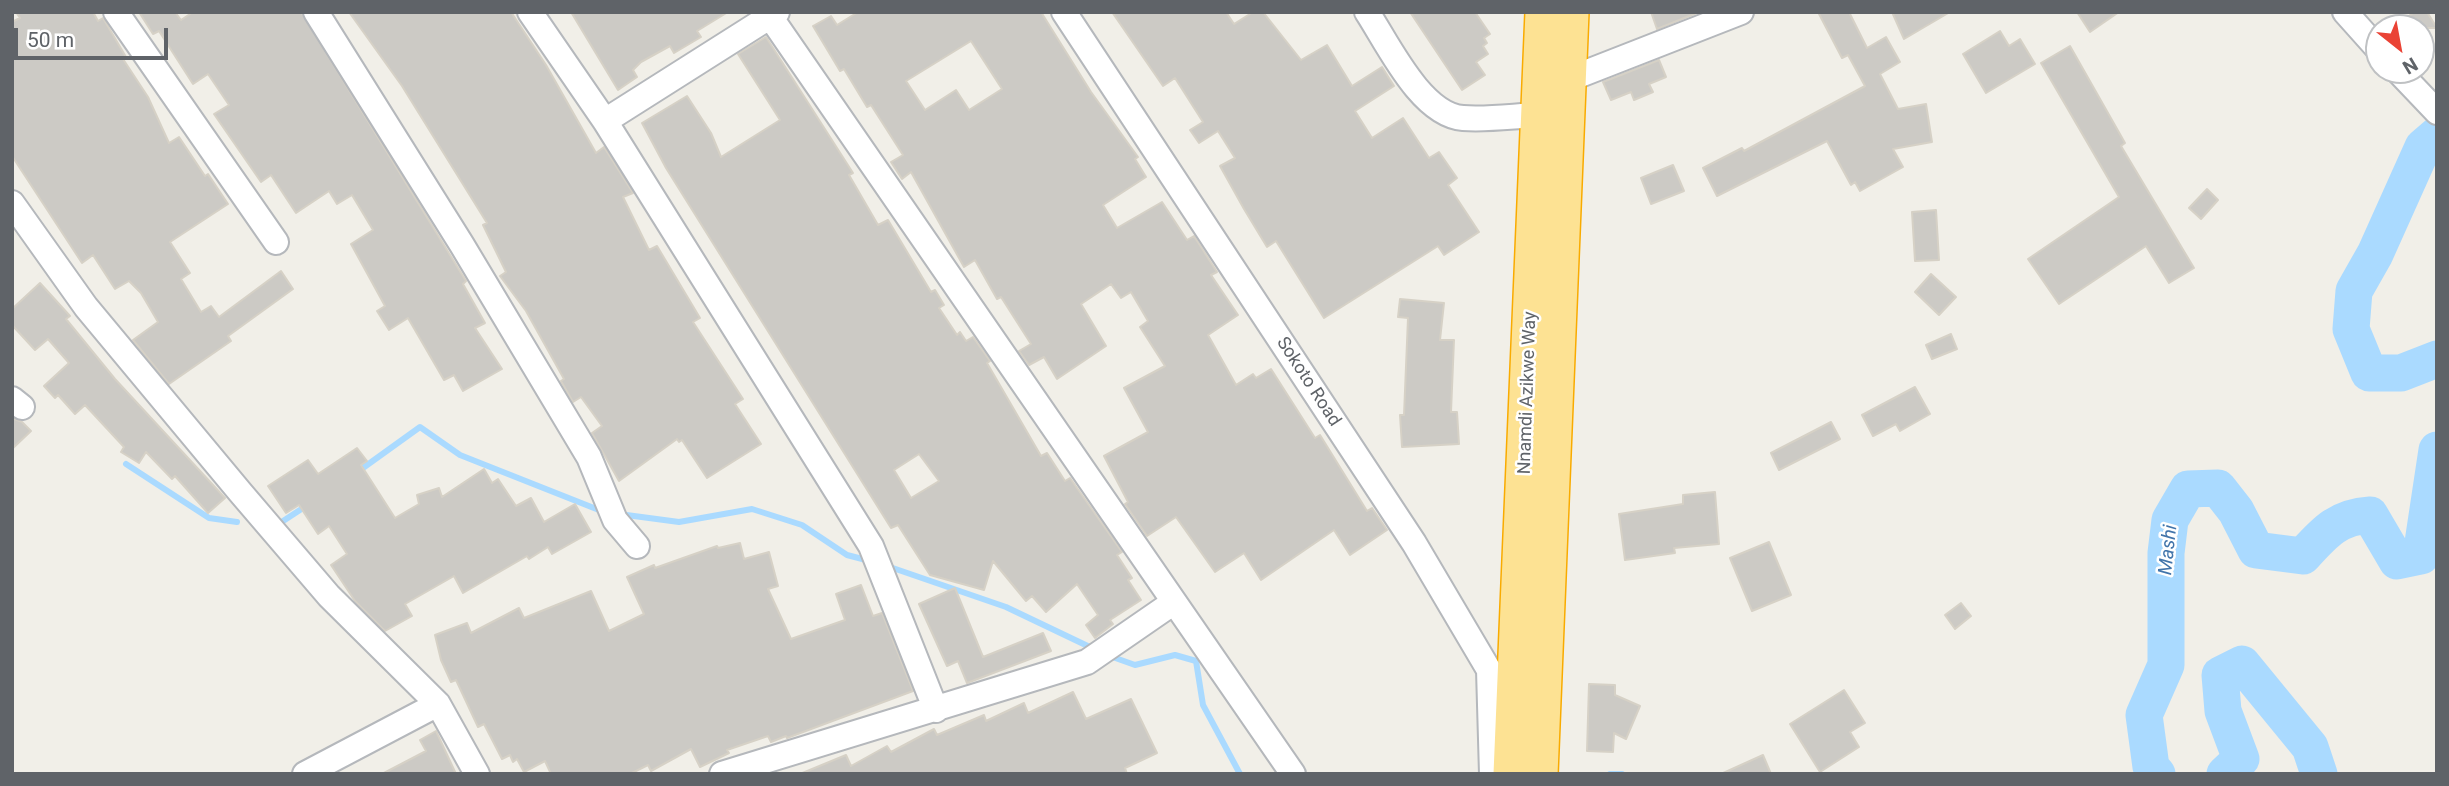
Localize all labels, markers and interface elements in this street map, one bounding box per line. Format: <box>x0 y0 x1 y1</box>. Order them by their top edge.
scale bar <box>18 14 172 58</box>
north arrow <box>2365 14 2435 84</box>
text: 50 m <box>27 28 74 52</box>
text: N <box>2398 52 2422 79</box>
street label: Nnamdi Azikwe Way <box>1514 311 1542 475</box>
street label: Sokoto Road <box>1271 333 1345 431</box>
water label: Mashi <box>2155 524 2183 576</box>

